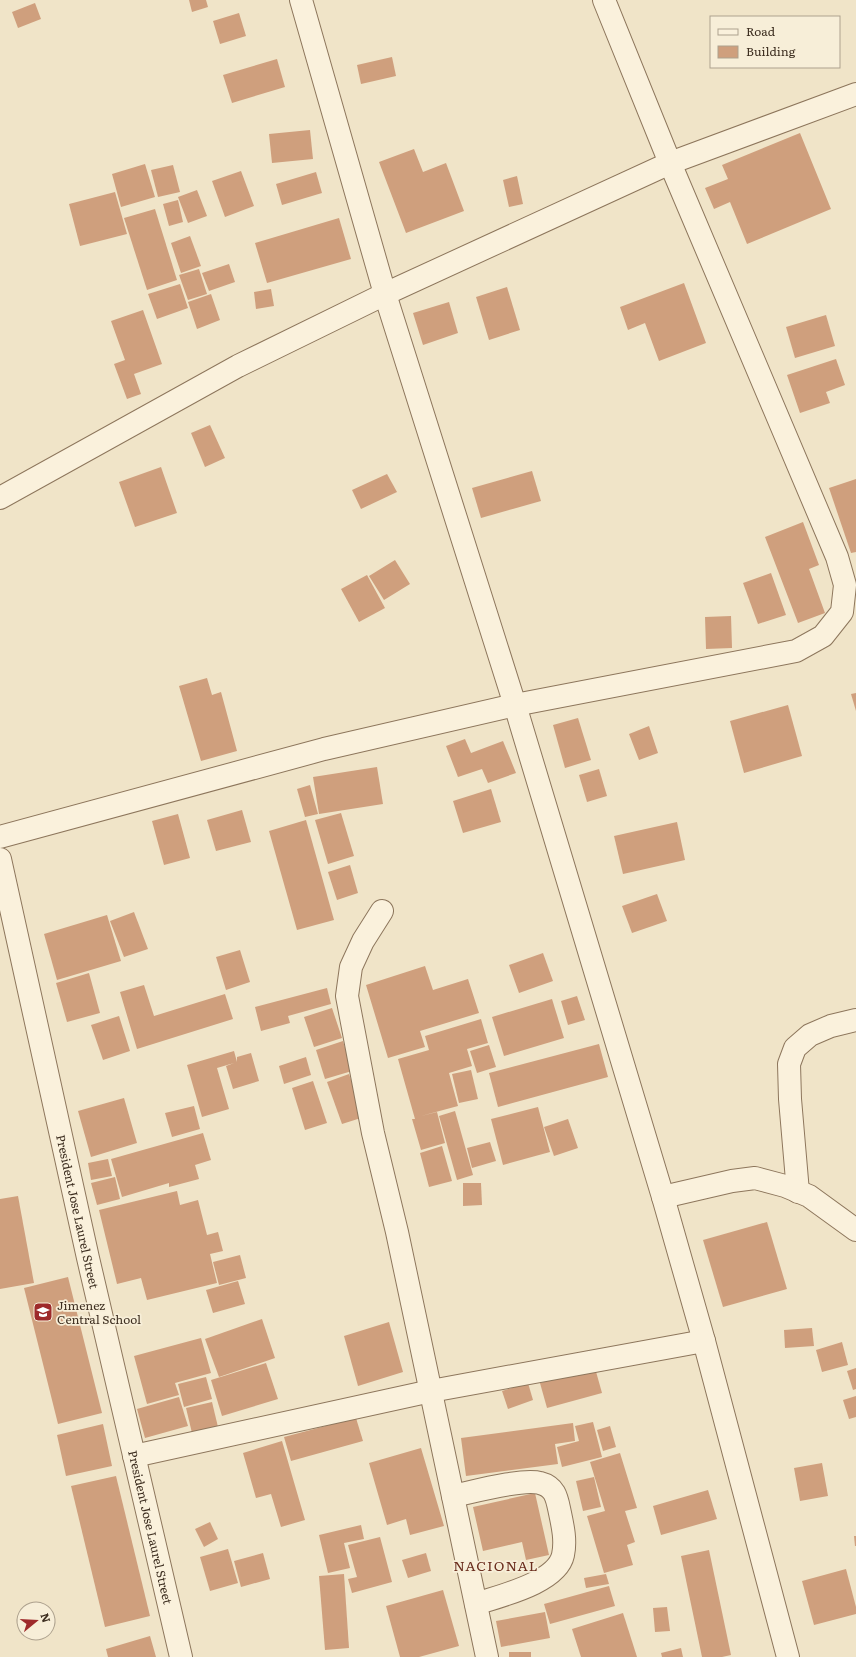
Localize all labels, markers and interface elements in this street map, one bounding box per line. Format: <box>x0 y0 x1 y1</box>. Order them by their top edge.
legend <box>710 16 840 68</box>
text: Road <box>746 22 776 40</box>
text: Building <box>746 42 796 60</box>
street label: President Jose Laurel Street <box>52 1133 104 1291</box>
place label: Jimenez Central School <box>57 1296 141 1328</box>
school or university icon: Jimenez Central School <box>32 1301 54 1323</box>
street label: President Jose Laurel Street <box>124 1448 177 1606</box>
district label: NACIONAL <box>453 1555 539 1575</box>
north arrow <box>16 1601 56 1641</box>
text: N <box>37 1611 55 1624</box>

